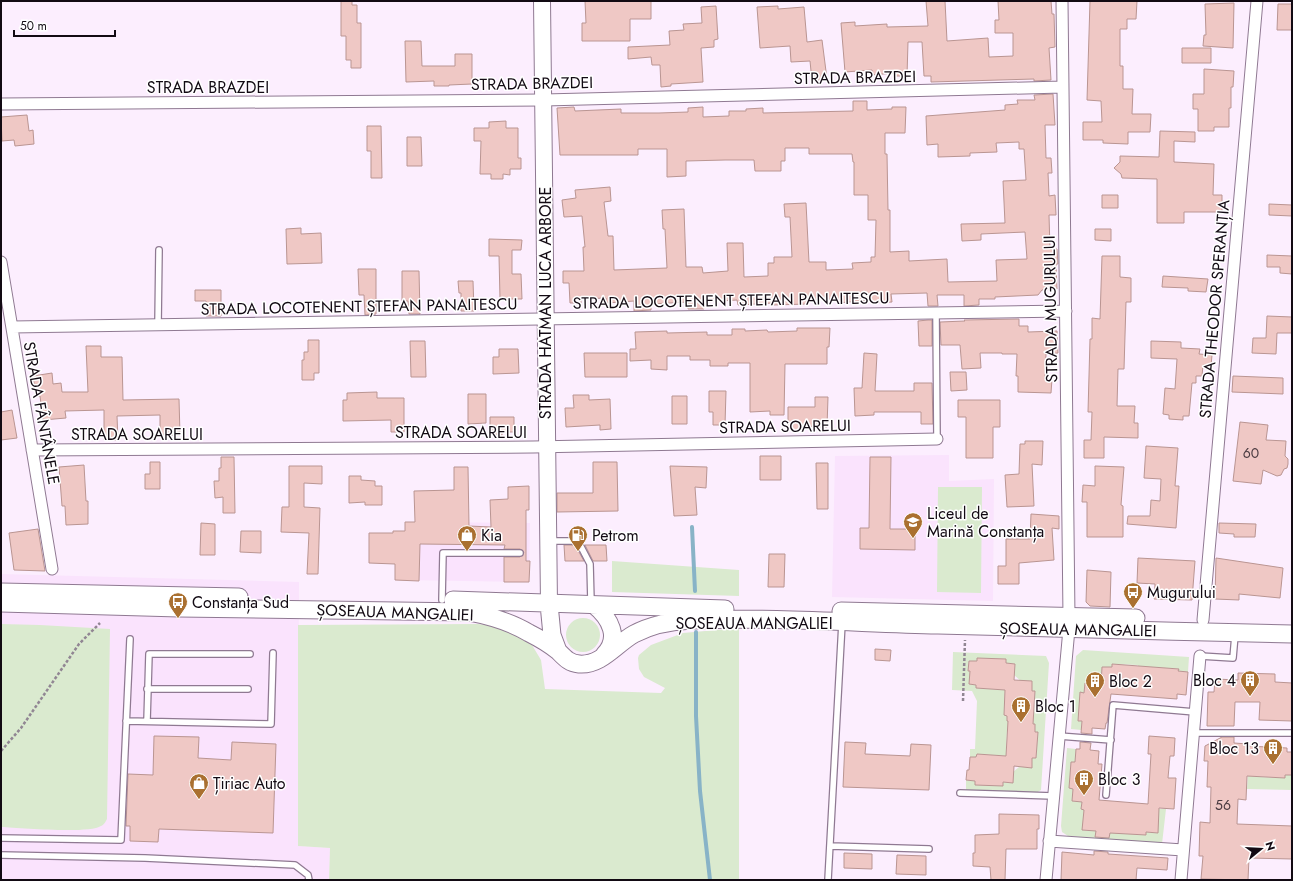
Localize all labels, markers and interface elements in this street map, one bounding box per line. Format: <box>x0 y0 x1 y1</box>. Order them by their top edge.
scale bar <box>14 12 115 38</box>
text: 50 m <box>20 17 47 35</box>
street label: STRADA BRAZDEI <box>794 65 916 90</box>
street label: STRADA BRAZDEI <box>471 71 593 96</box>
street label: STRADA BRAZDEI <box>147 76 269 99</box>
street label: STRADA HATMAN LUCA ARBORE <box>534 187 557 419</box>
street label: STRADA THEODOR SPERANȚIA <box>1193 198 1236 419</box>
street label: STRADA MUGURULUI <box>1038 235 1063 383</box>
street label: STRADA LOCOTENENT ȘTEFAN PANAITESCU <box>572 286 890 315</box>
street label: STRADA LOCOTENENT ȘTEFAN PANAITESCU <box>200 292 518 321</box>
street label: STRADA FÂNTÂNELE <box>18 340 65 486</box>
street label: STRADA SOARELUI <box>719 414 851 439</box>
street label: STRADA SOARELUI <box>395 421 527 444</box>
street label: STRADA SOARELUI <box>71 423 203 446</box>
house number: 60 <box>1243 443 1259 463</box>
place label: Liceul de Marină Constanța <box>927 502 1044 543</box>
school or university icon: Liceul de Marină Constanța <box>902 511 924 539</box>
shop icon: Kia <box>456 524 478 552</box>
place label: Kia <box>481 524 502 547</box>
fuel station icon: Petrom <box>567 524 589 552</box>
place label: Petrom <box>592 524 639 547</box>
bus stop icon: Mugurului <box>1122 581 1144 609</box>
place label: Mugurului <box>1147 581 1216 604</box>
bus stop icon: Constanța Sud <box>167 591 189 619</box>
place label: Constanța Sud <box>192 591 289 614</box>
street label: ȘOSEAUA MANGALIEI <box>316 598 474 627</box>
street label: ȘOSEAUA MANGALIEI <box>675 612 833 635</box>
street label: ȘOSEAUA MANGALIEI <box>999 617 1157 642</box>
place label: Bloc 4 <box>1193 669 1236 692</box>
building icon: Bloc 4 <box>1239 669 1261 697</box>
building icon: Bloc 2 <box>1084 670 1106 698</box>
place label: Bloc 2 <box>1109 670 1152 693</box>
building icon: Bloc 1 <box>1010 695 1032 723</box>
place label: Bloc 1 <box>1035 695 1076 718</box>
place label: Bloc 13 <box>1209 737 1259 760</box>
building icon: Bloc 13 <box>1262 737 1284 765</box>
building icon: Bloc 3 <box>1073 768 1095 796</box>
place label: Bloc 3 <box>1098 768 1141 791</box>
shop icon: Țiriac Auto <box>188 772 210 800</box>
place label: Țiriac Auto <box>213 772 286 795</box>
house number: 56 <box>1215 795 1231 815</box>
north arrow <box>1241 829 1281 869</box>
text: N <box>1262 839 1279 853</box>

